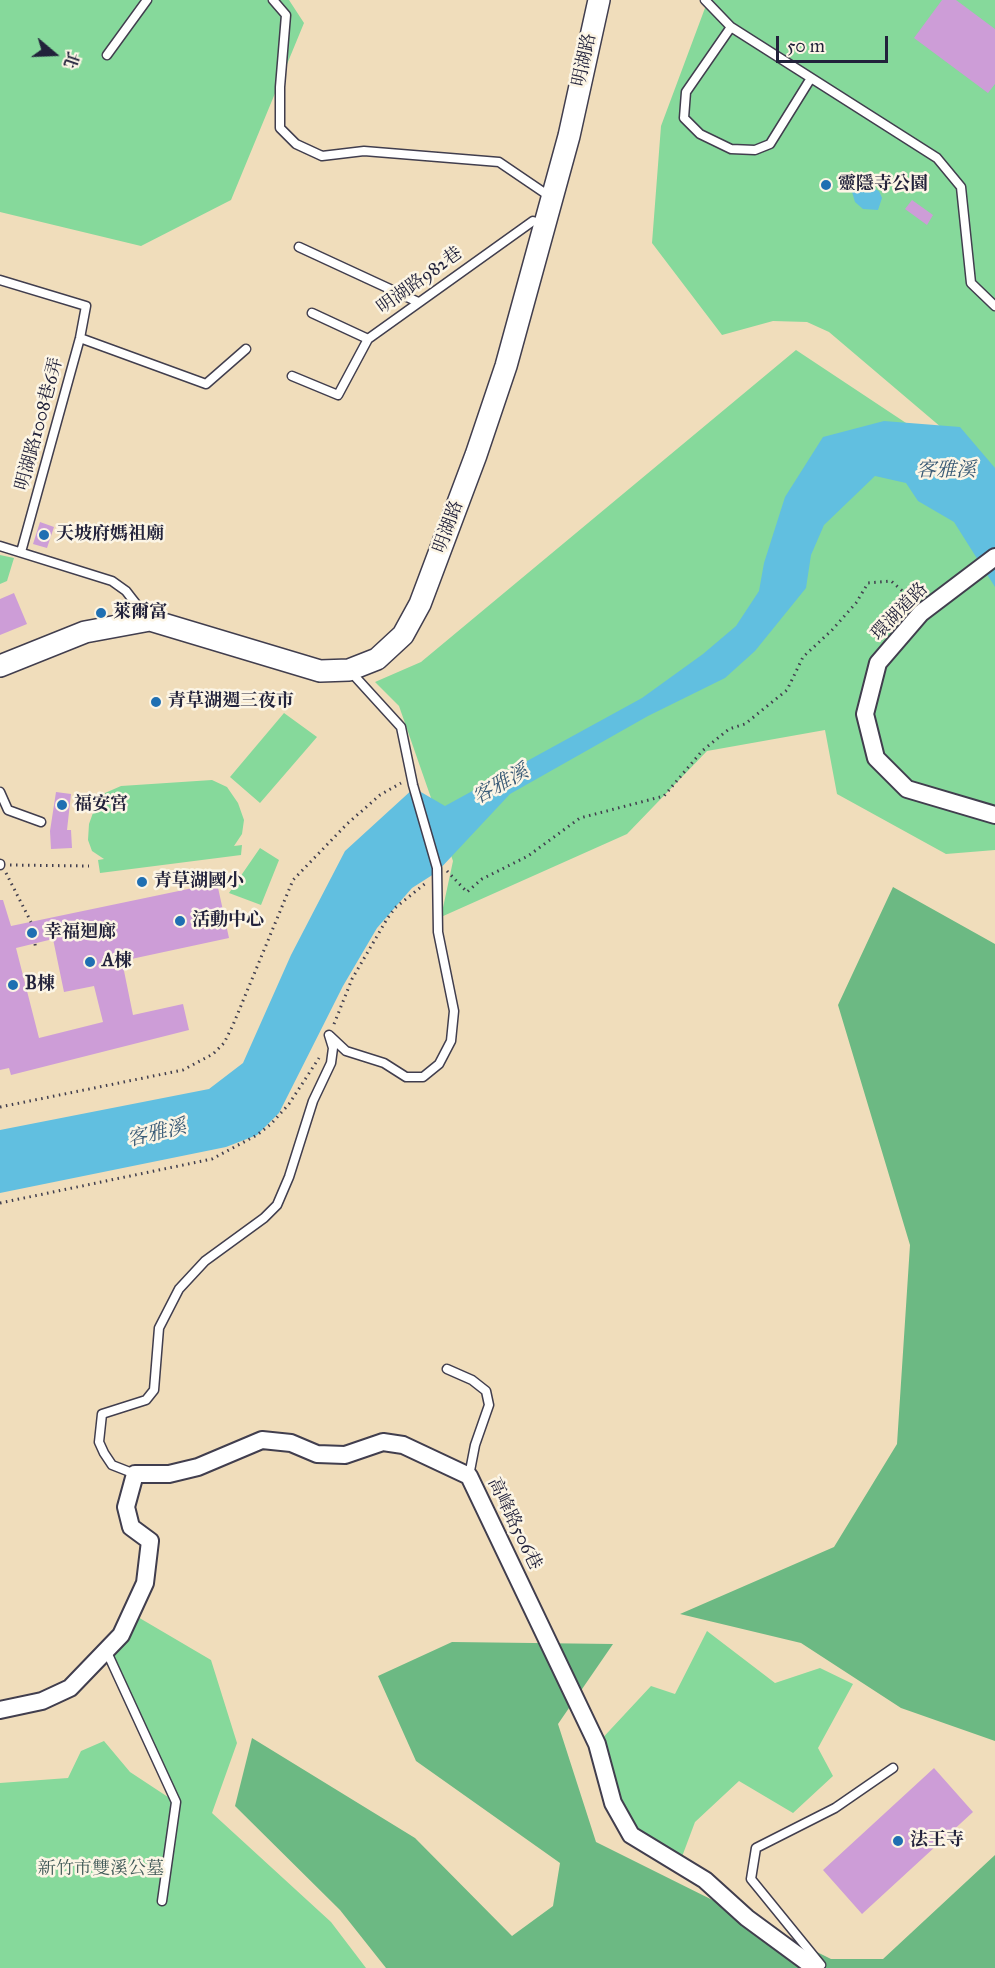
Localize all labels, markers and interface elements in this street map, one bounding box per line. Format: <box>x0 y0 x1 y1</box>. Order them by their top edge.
north arrow <box>24 24 84 84</box>
scale bar <box>779 24 892 62</box>
street label: 明湖路 <box>569 31 601 89</box>
text: 50 m <box>787 35 825 57</box>
text: 北 <box>60 49 83 71</box>
place label: 靈隱寺公園 <box>838 174 928 196</box>
marker: 靈隱寺公園 <box>819 178 833 192</box>
street label: 明湖路982巷 <box>373 243 467 319</box>
street label: 明湖路1008巷6弄 <box>12 355 68 493</box>
water label: 客雅溪 <box>916 459 976 483</box>
street label: 明湖路 <box>430 498 468 556</box>
place label: 天坡府媽祖廟 <box>56 524 164 546</box>
marker: 天坡府媽祖廟 <box>37 528 51 542</box>
street label: 環湖道路 <box>867 579 933 645</box>
place label: 萊爾富 <box>113 602 167 624</box>
marker: 萊爾富 <box>94 606 108 620</box>
place label: 青草湖週三夜市 <box>168 691 294 713</box>
marker: 青草湖週三夜市 <box>149 695 163 709</box>
water label: 客雅溪 <box>469 760 533 810</box>
place label: 福安宮 <box>74 794 128 816</box>
marker: 福安宮 <box>55 798 69 812</box>
place label: 青草湖國小 <box>154 871 244 893</box>
marker: 青草湖國小 <box>135 875 149 889</box>
place label: 活動中心 <box>192 910 264 932</box>
marker: 活動中心 <box>173 914 187 928</box>
place label: 幸福迴廊 <box>44 922 116 944</box>
marker: 幸福迴廊 <box>25 926 39 940</box>
place label: A棟 <box>102 951 132 973</box>
marker: A棟 <box>83 955 97 969</box>
place label: B棟 <box>25 974 55 996</box>
marker: B棟 <box>6 978 20 992</box>
water label: 客雅溪 <box>125 1115 189 1153</box>
street label: 高峰路506巷 <box>482 1474 546 1574</box>
place label: 法王寺 <box>910 1830 964 1852</box>
marker: 法王寺 <box>891 1834 905 1848</box>
park label: 新竹市雙溪公墓 <box>38 1859 164 1881</box>

